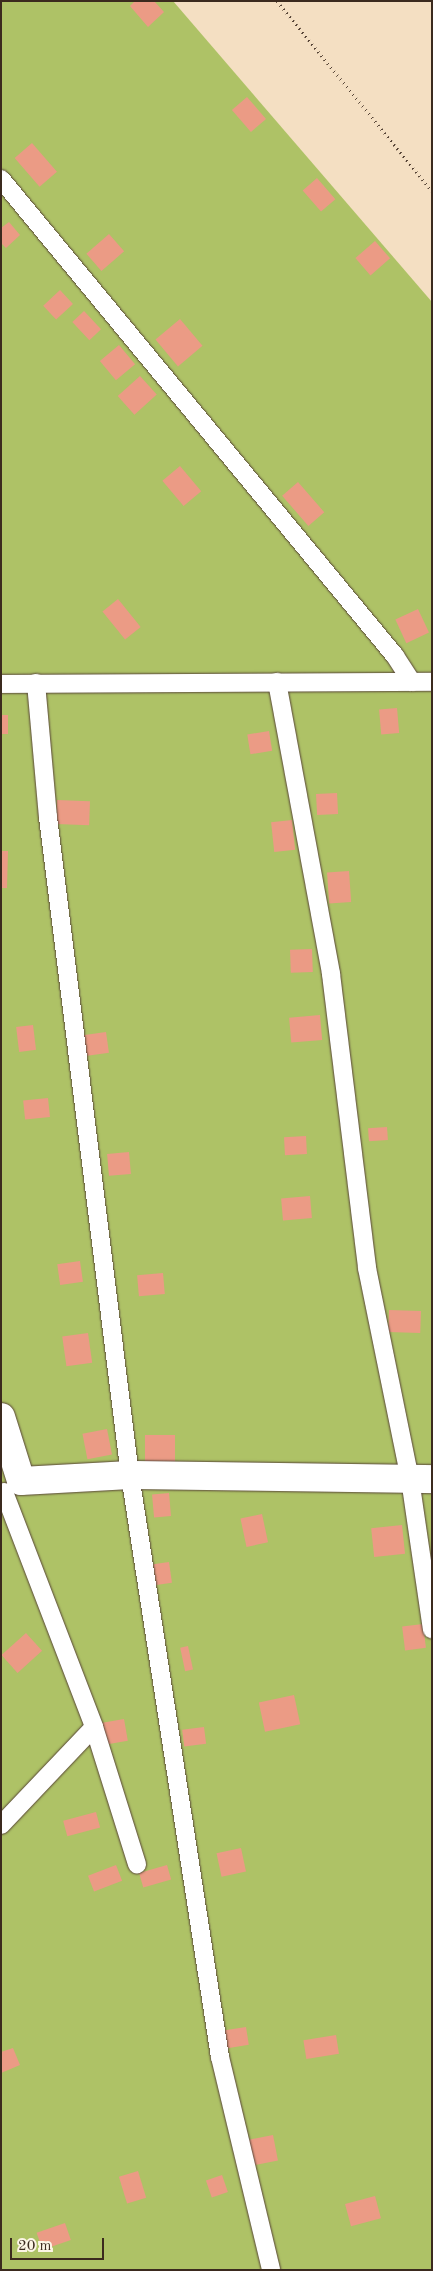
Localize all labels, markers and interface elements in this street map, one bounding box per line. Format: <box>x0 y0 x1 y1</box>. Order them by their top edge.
scale bar <box>12 2228 106 2260</box>
text: 20 m <box>18 2239 52 2254</box>

